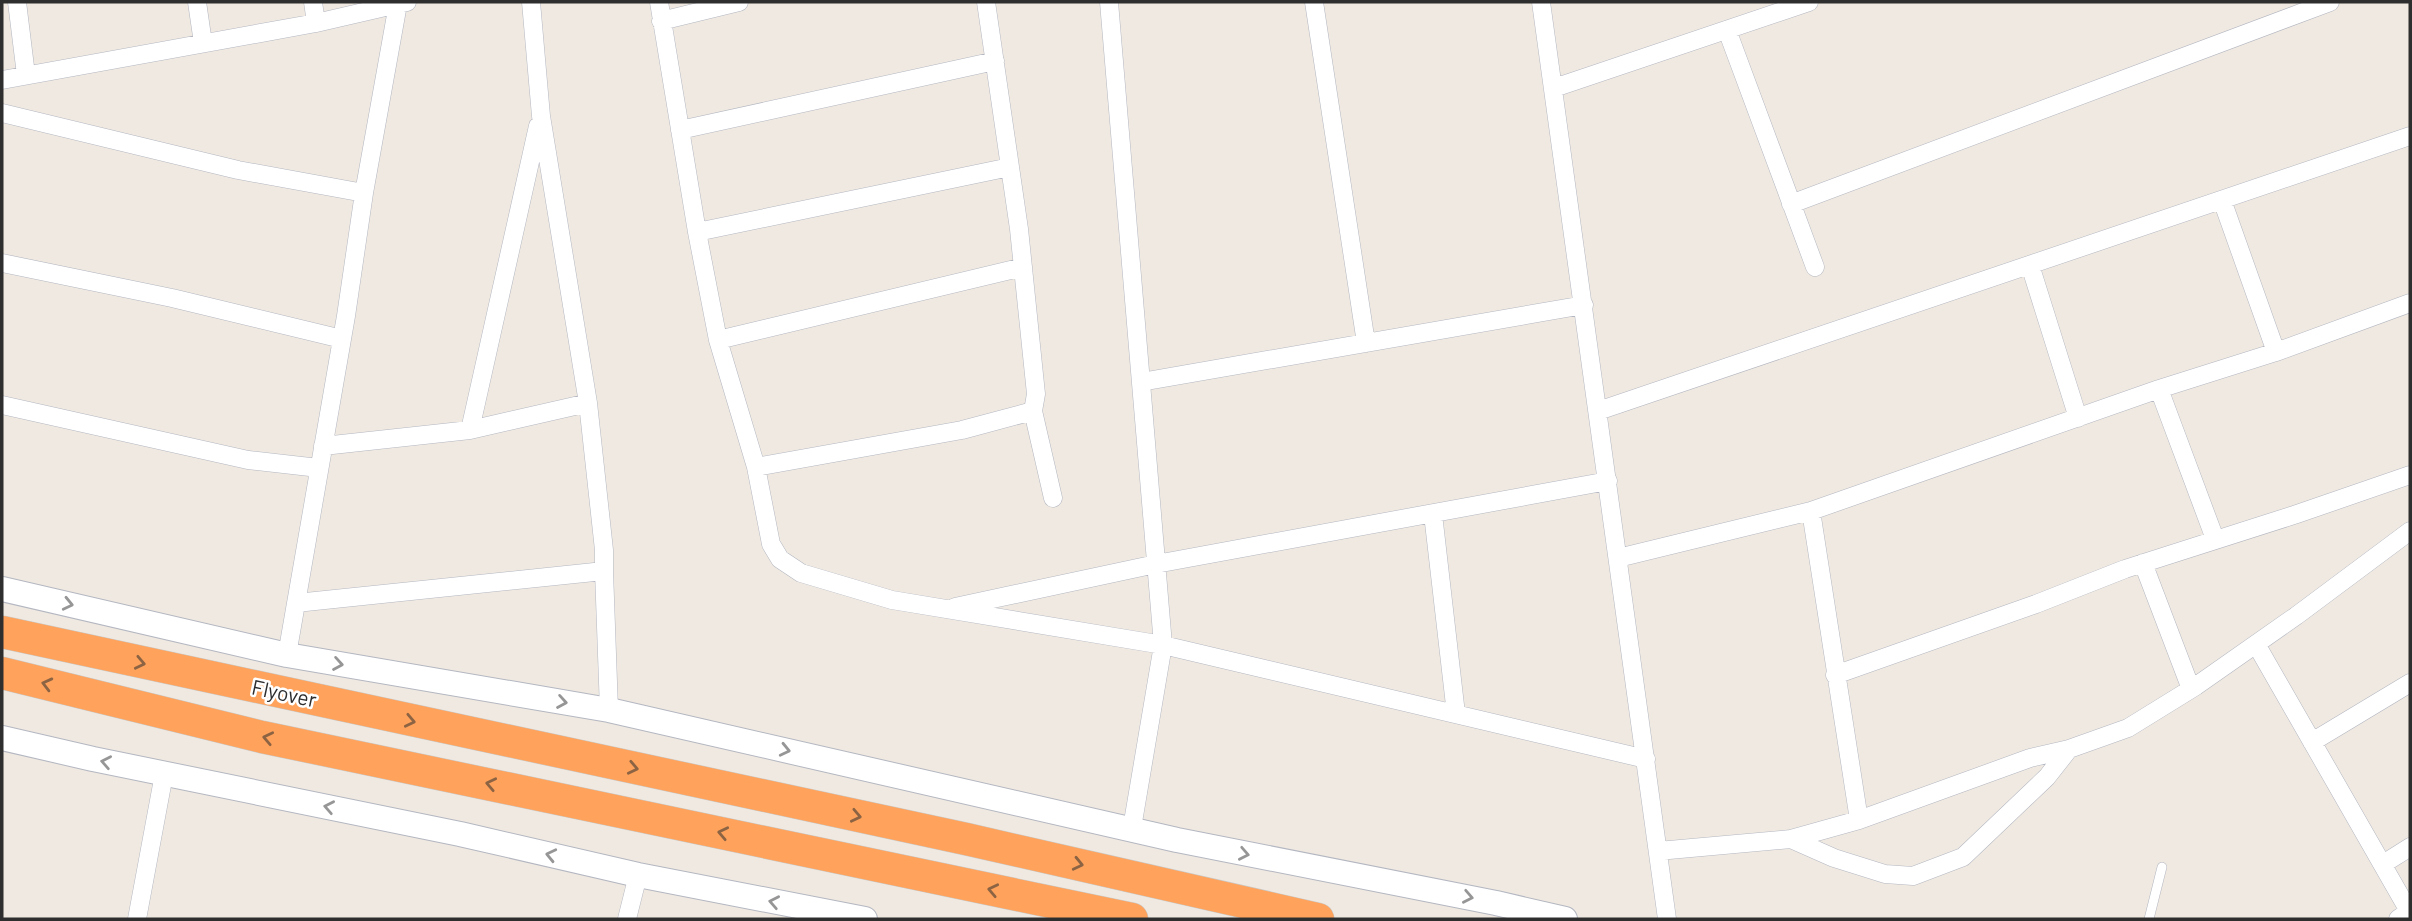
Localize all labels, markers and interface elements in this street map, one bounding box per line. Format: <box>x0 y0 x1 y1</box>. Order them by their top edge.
one-way arrow <box>62 596 74 610</box>
one-way arrow <box>134 654 146 669</box>
one-way arrow <box>332 656 344 671</box>
street label: Flyover <box>250 673 319 712</box>
one-way arrow <box>41 678 53 693</box>
one-way arrow <box>556 693 568 708</box>
one-way arrow <box>404 713 416 727</box>
one-way arrow <box>262 732 274 746</box>
one-way arrow <box>779 742 791 756</box>
one-way arrow <box>100 755 112 770</box>
one-way arrow <box>627 760 639 775</box>
one-way arrow <box>485 778 497 793</box>
one-way arrow <box>323 801 335 816</box>
one-way arrow <box>850 807 862 822</box>
one-way arrow <box>717 826 729 841</box>
one-way arrow <box>1238 845 1250 860</box>
one-way arrow <box>545 849 557 863</box>
one-way arrow <box>1072 856 1084 871</box>
one-way arrow <box>987 884 999 898</box>
one-way arrow <box>1462 889 1474 904</box>
one-way arrow <box>768 895 780 910</box>

